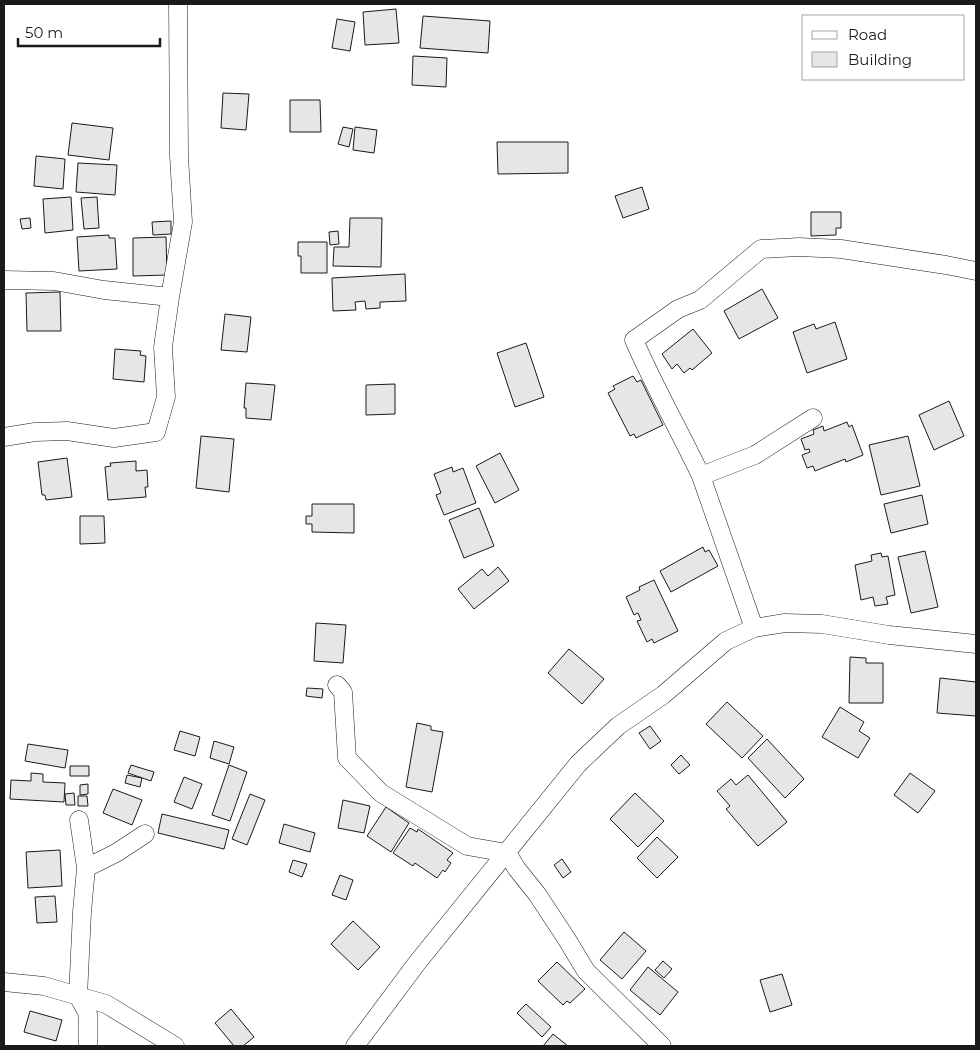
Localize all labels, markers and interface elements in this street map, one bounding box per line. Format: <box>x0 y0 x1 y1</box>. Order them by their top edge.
scale bar <box>18 15 160 47</box>
legend <box>802 15 965 80</box>
text: 50 m <box>25 23 63 42</box>
text: Road <box>848 25 887 44</box>
text: Building <box>848 50 912 69</box>

